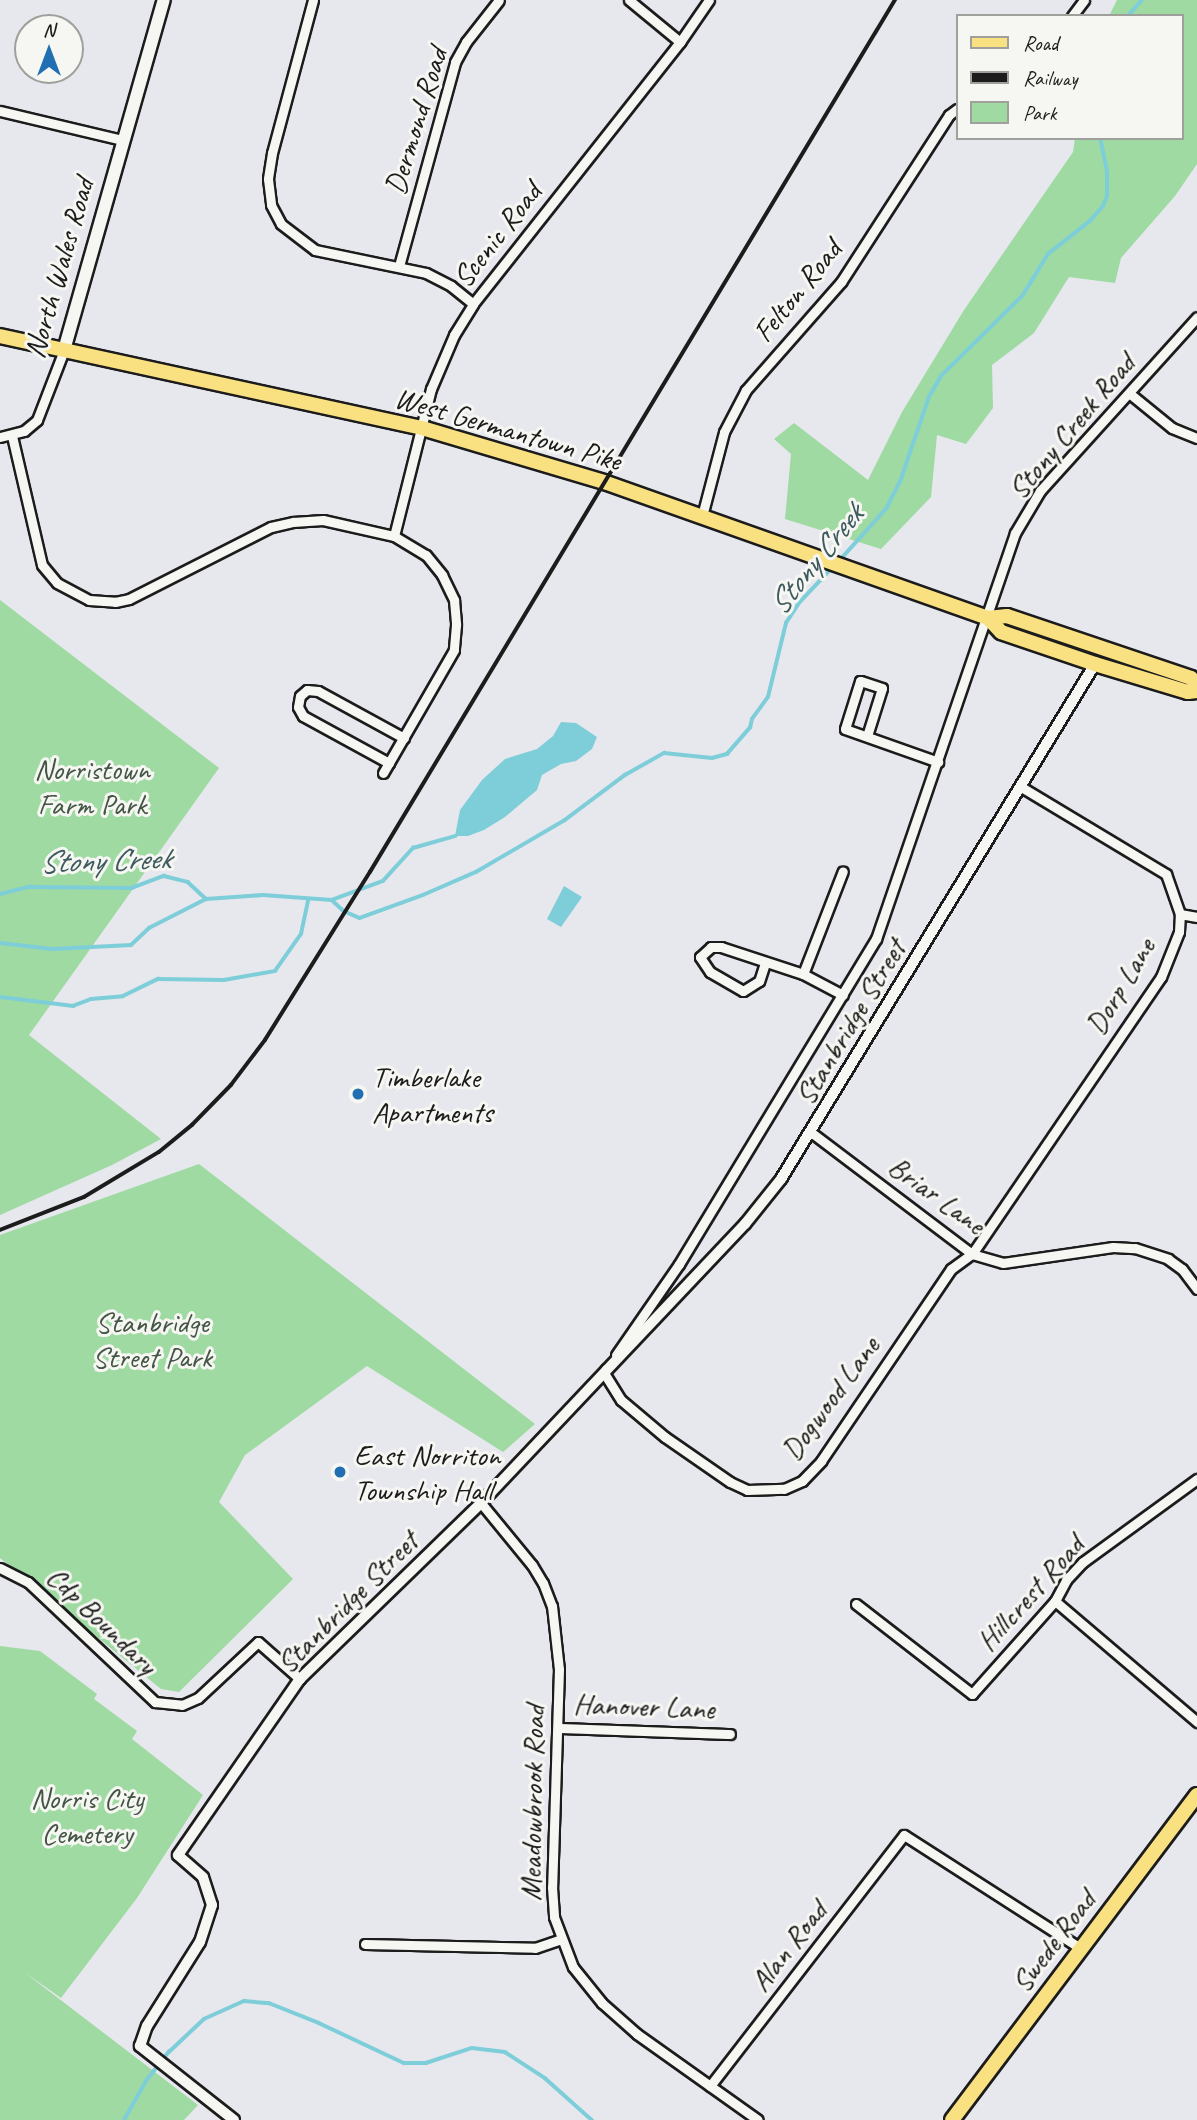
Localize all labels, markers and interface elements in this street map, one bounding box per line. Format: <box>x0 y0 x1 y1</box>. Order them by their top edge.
north arrow <box>14 14 84 84</box>
legend <box>956 14 1183 140</box>
text: N <box>43 18 55 42</box>
text: Road <box>1023 30 1058 56</box>
street label: Dermond Road <box>377 44 455 198</box>
text: Railway <box>1023 65 1077 91</box>
text: Park <box>1023 100 1056 126</box>
street label: North Wales Road <box>16 173 102 363</box>
street label: Scenic Road <box>445 176 549 294</box>
street label: Felton Road <box>745 233 849 349</box>
street label: Stony Creek Road <box>999 346 1143 506</box>
street label: West Germantown Pike <box>390 379 626 479</box>
water label: Stony Creek <box>760 497 872 623</box>
park label: Norristown Farm Park <box>34 751 150 822</box>
water label: Stony Creek <box>39 840 171 882</box>
street label: Dorp Lane <box>1077 931 1163 1041</box>
street label: Stanbridge Street <box>787 933 913 1111</box>
place label: Timberlake Apartments <box>372 1059 492 1130</box>
marker: Timberlake Apartments <box>350 1086 366 1102</box>
street label: Briar Lane <box>881 1148 993 1242</box>
park label: Stanbridge Street Park <box>92 1304 212 1374</box>
street label: Dogwood Lane <box>773 1329 887 1467</box>
place label: East Norriton Township Hall <box>354 1437 500 1508</box>
marker: East Norriton Township Hall <box>332 1464 348 1480</box>
street label: Stanbridge Street <box>269 1524 425 1680</box>
street label: Hillcrest Road <box>969 1528 1091 1658</box>
street label: Cdp Boundary <box>39 1558 165 1682</box>
street label: Hanover Lane <box>573 1686 715 1726</box>
street label: Meadowbrook Road <box>512 1705 552 1901</box>
park label: Norris City Cemetery <box>30 1780 144 1850</box>
street label: Swede Road <box>1003 1883 1103 1999</box>
street label: Alan Road <box>742 1894 834 1998</box>

